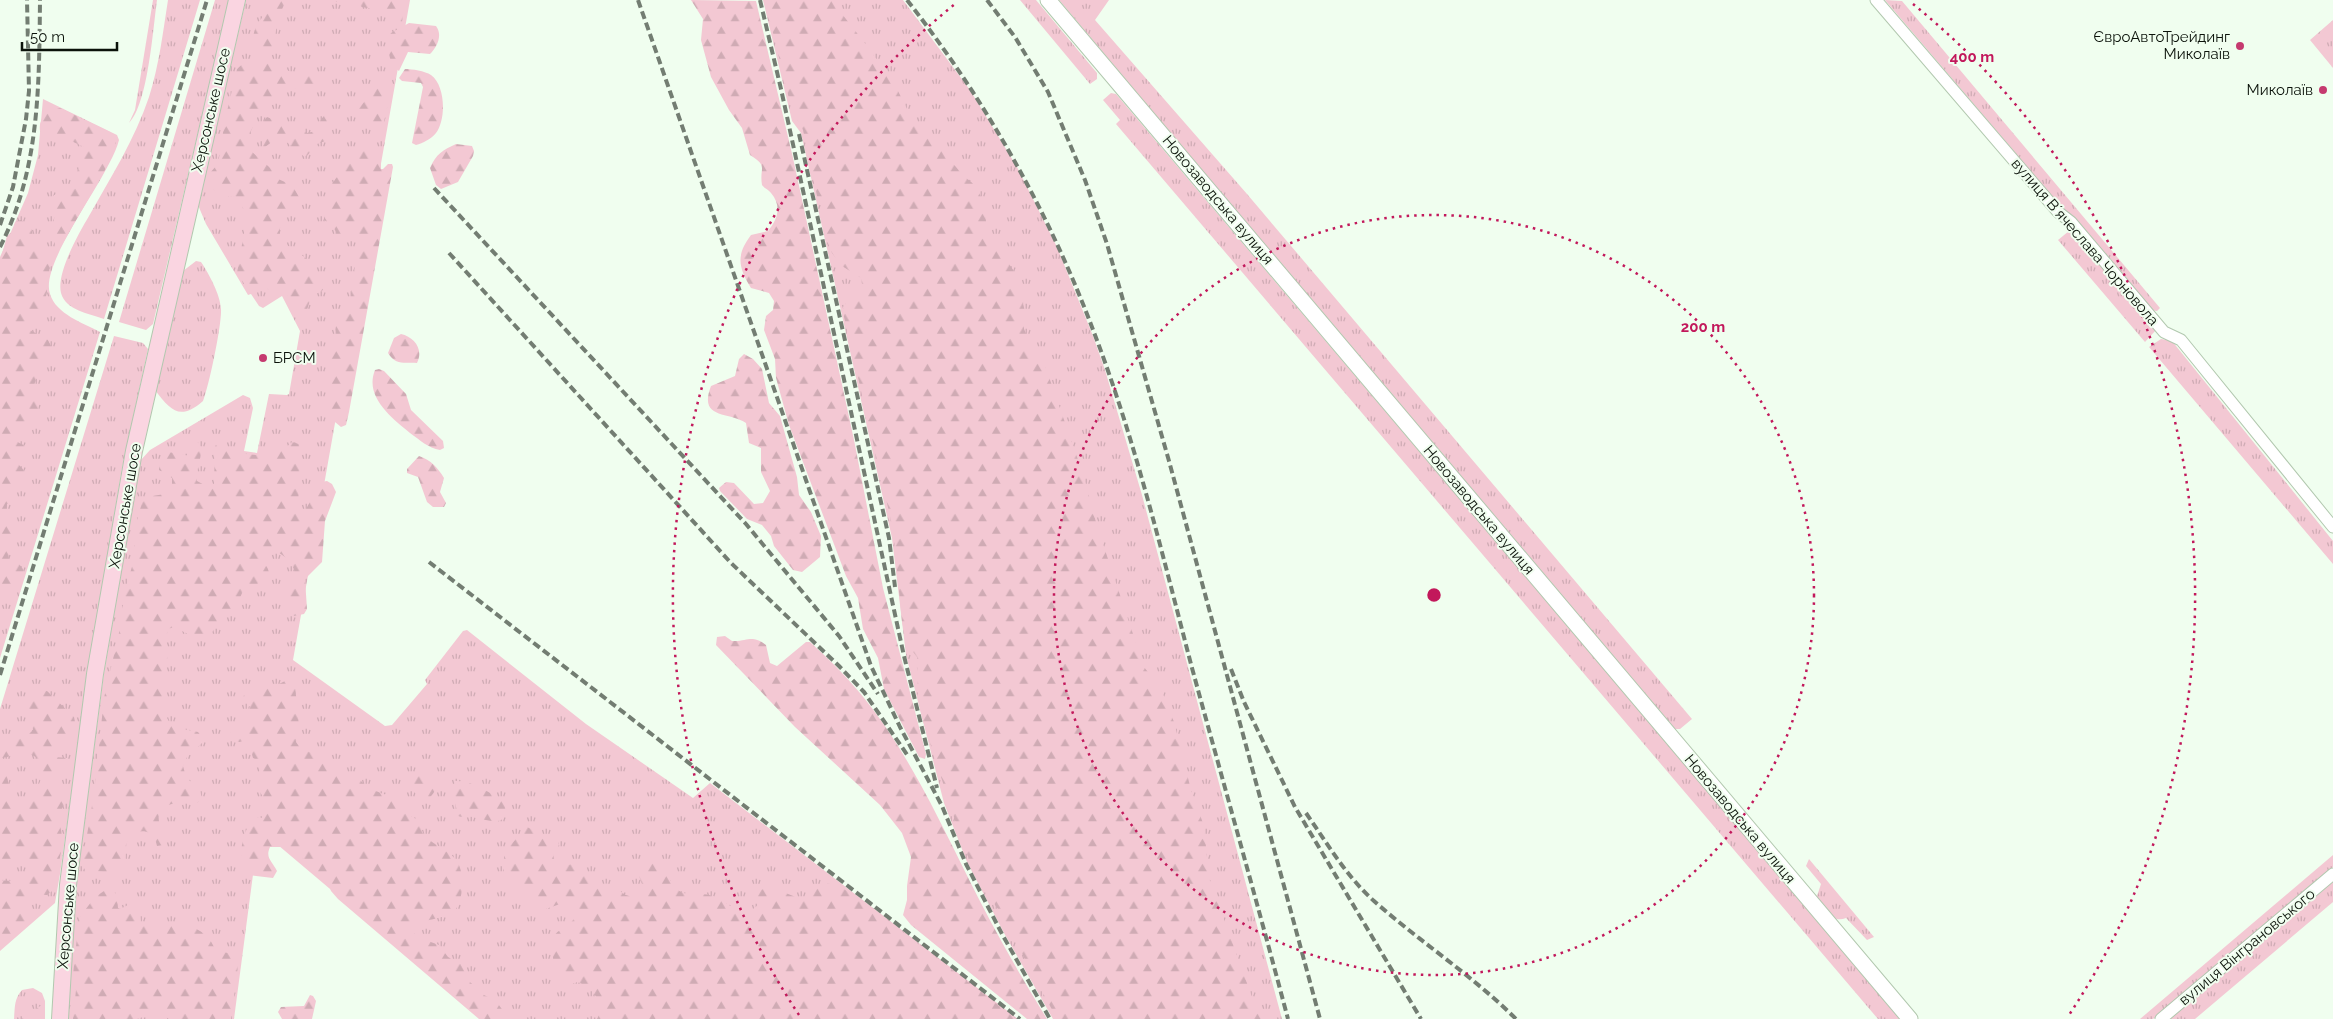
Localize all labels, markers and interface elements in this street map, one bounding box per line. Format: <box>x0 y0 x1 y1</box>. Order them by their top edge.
scale bar <box>22 20 118 52</box>
text: 50 m <box>30 28 65 46</box>
place label: ЄвроАвтоТрейдинг Миколаїв <box>2094 28 2230 63</box>
marker: ЄвроАвтоТрейдинг Миколаїв <box>2234 40 2246 52</box>
street label: Херсонське шосе <box>188 46 234 174</box>
text: 400 m <box>1950 48 1994 66</box>
place label: Миколаїв <box>2247 81 2313 99</box>
marker: Миколаїв <box>2317 84 2329 96</box>
street label: Новозаводська вулиця <box>1159 132 1277 268</box>
street label: вулиця Вʼячеслава Чорновола <box>2007 155 2163 329</box>
text: 200 m <box>1681 318 1725 336</box>
place label: БРСМ <box>273 349 316 367</box>
marker: БРСМ <box>257 352 269 364</box>
street label: Херсонське шосе <box>105 442 145 570</box>
street label: Новозаводська вулиця <box>1420 442 1538 578</box>
centre of rings <box>1425 586 1443 604</box>
street label: Новозаводська вулиця <box>1681 751 1799 887</box>
street label: Херсонське шосе <box>54 842 83 970</box>
street label: вулиця Вінграновського <box>2175 885 2319 1009</box>

